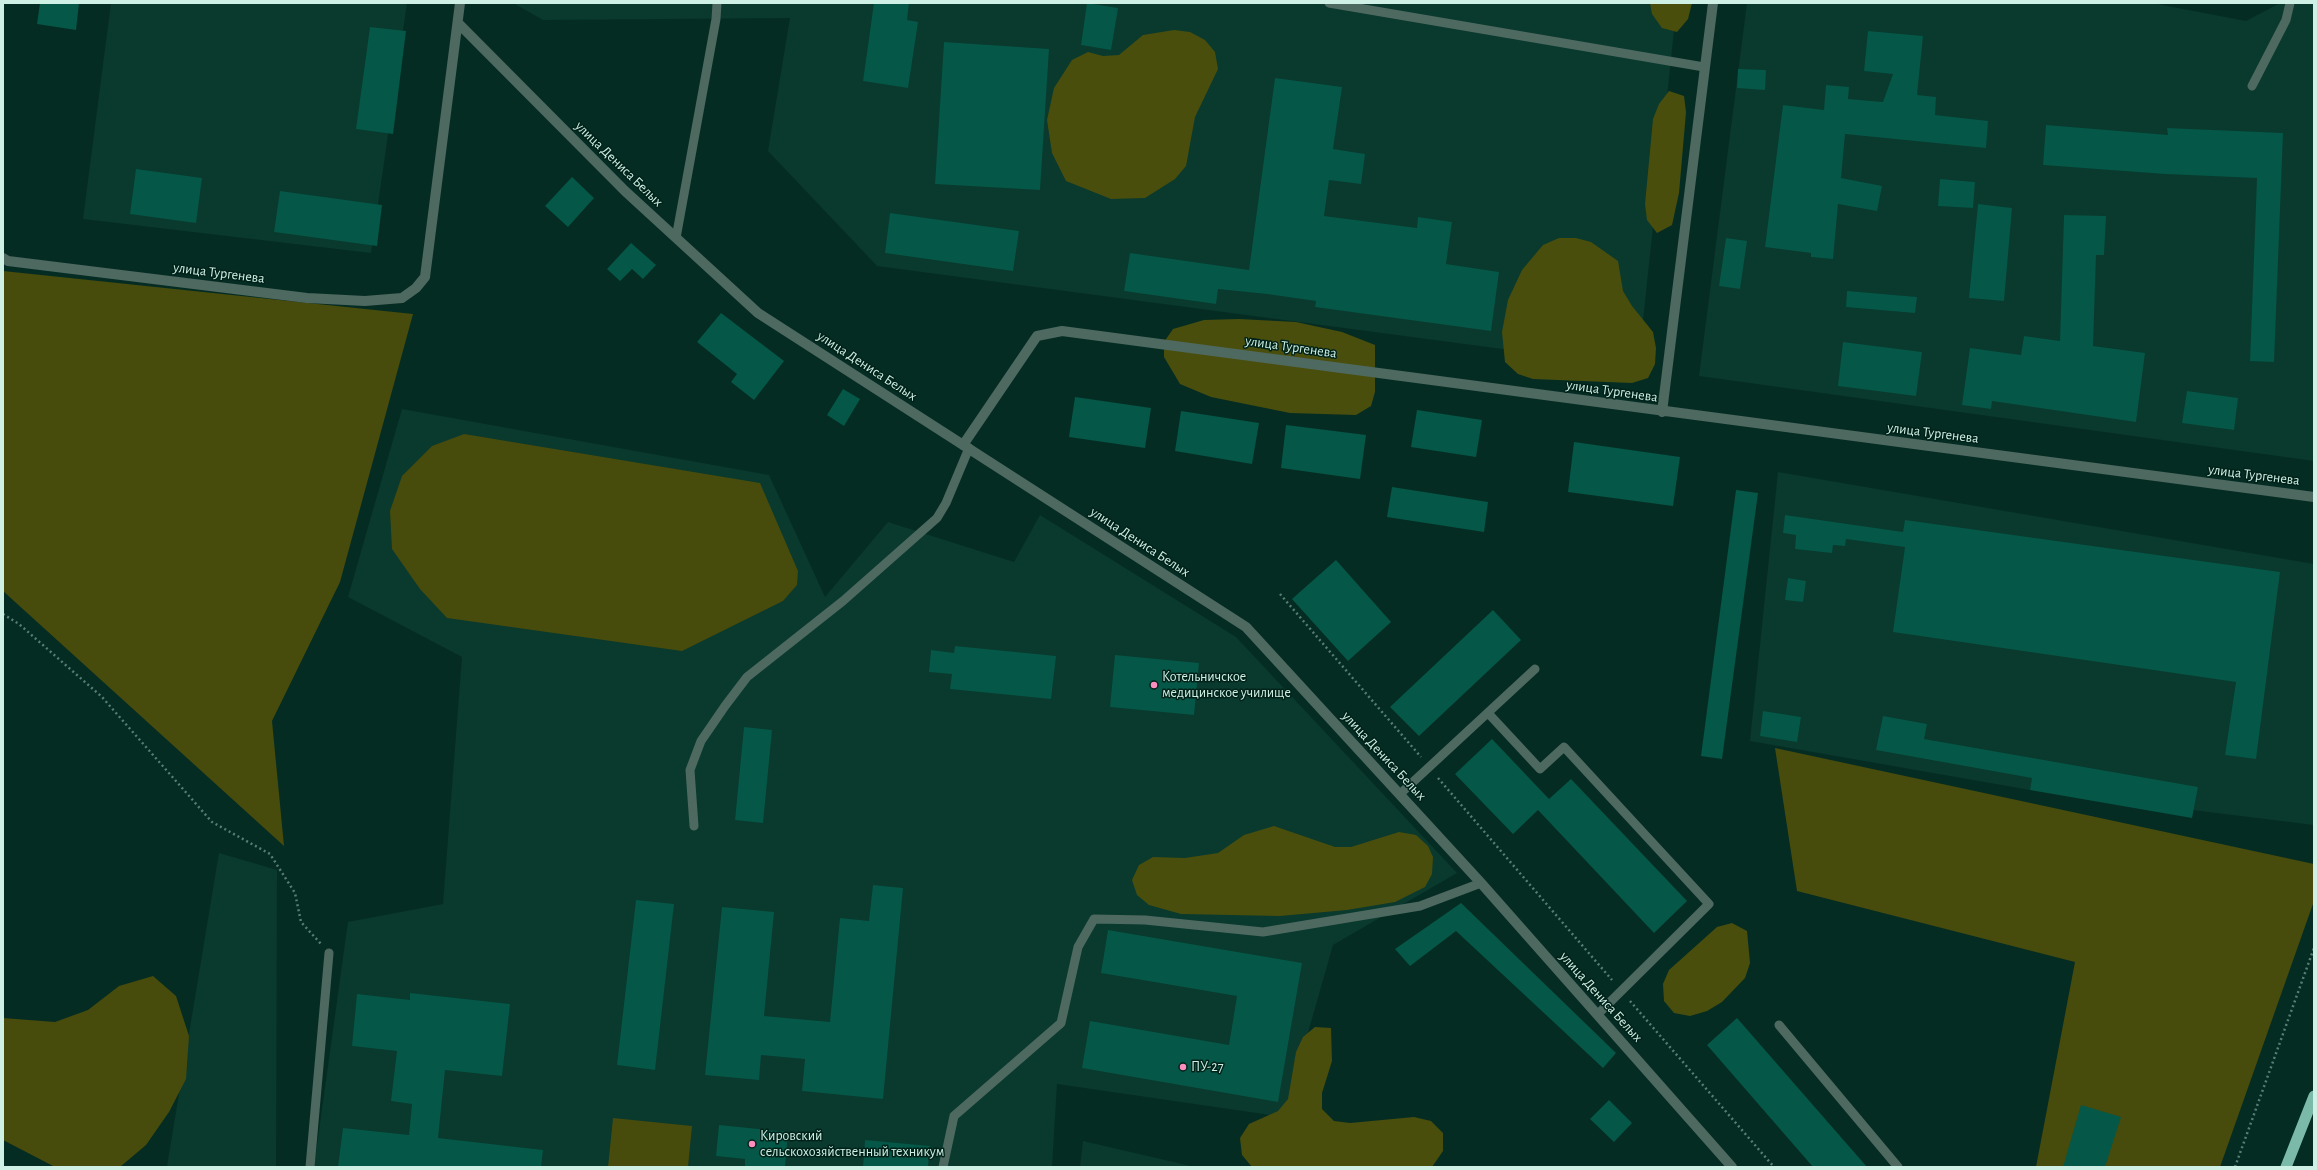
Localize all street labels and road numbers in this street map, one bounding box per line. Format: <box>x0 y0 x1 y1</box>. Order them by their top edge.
street label: улица Дениса Белых <box>572 118 666 210</box>
street label: улица Тургенева <box>172 259 266 287</box>
street label: улица Дениса Белых <box>814 327 920 405</box>
street label: улица Тургенева <box>1244 332 1338 362</box>
street label: улица Тургенева <box>1565 376 1659 406</box>
street label: улица Тургенева <box>1886 419 1980 447</box>
street label: улица Тургенева <box>2207 461 2301 489</box>
street label: улица Дениса Белых <box>1087 503 1193 581</box>
street label: улица Дениса Белых <box>1338 708 1430 804</box>
street label: улица Дениса Белых <box>1556 948 1646 1046</box>

